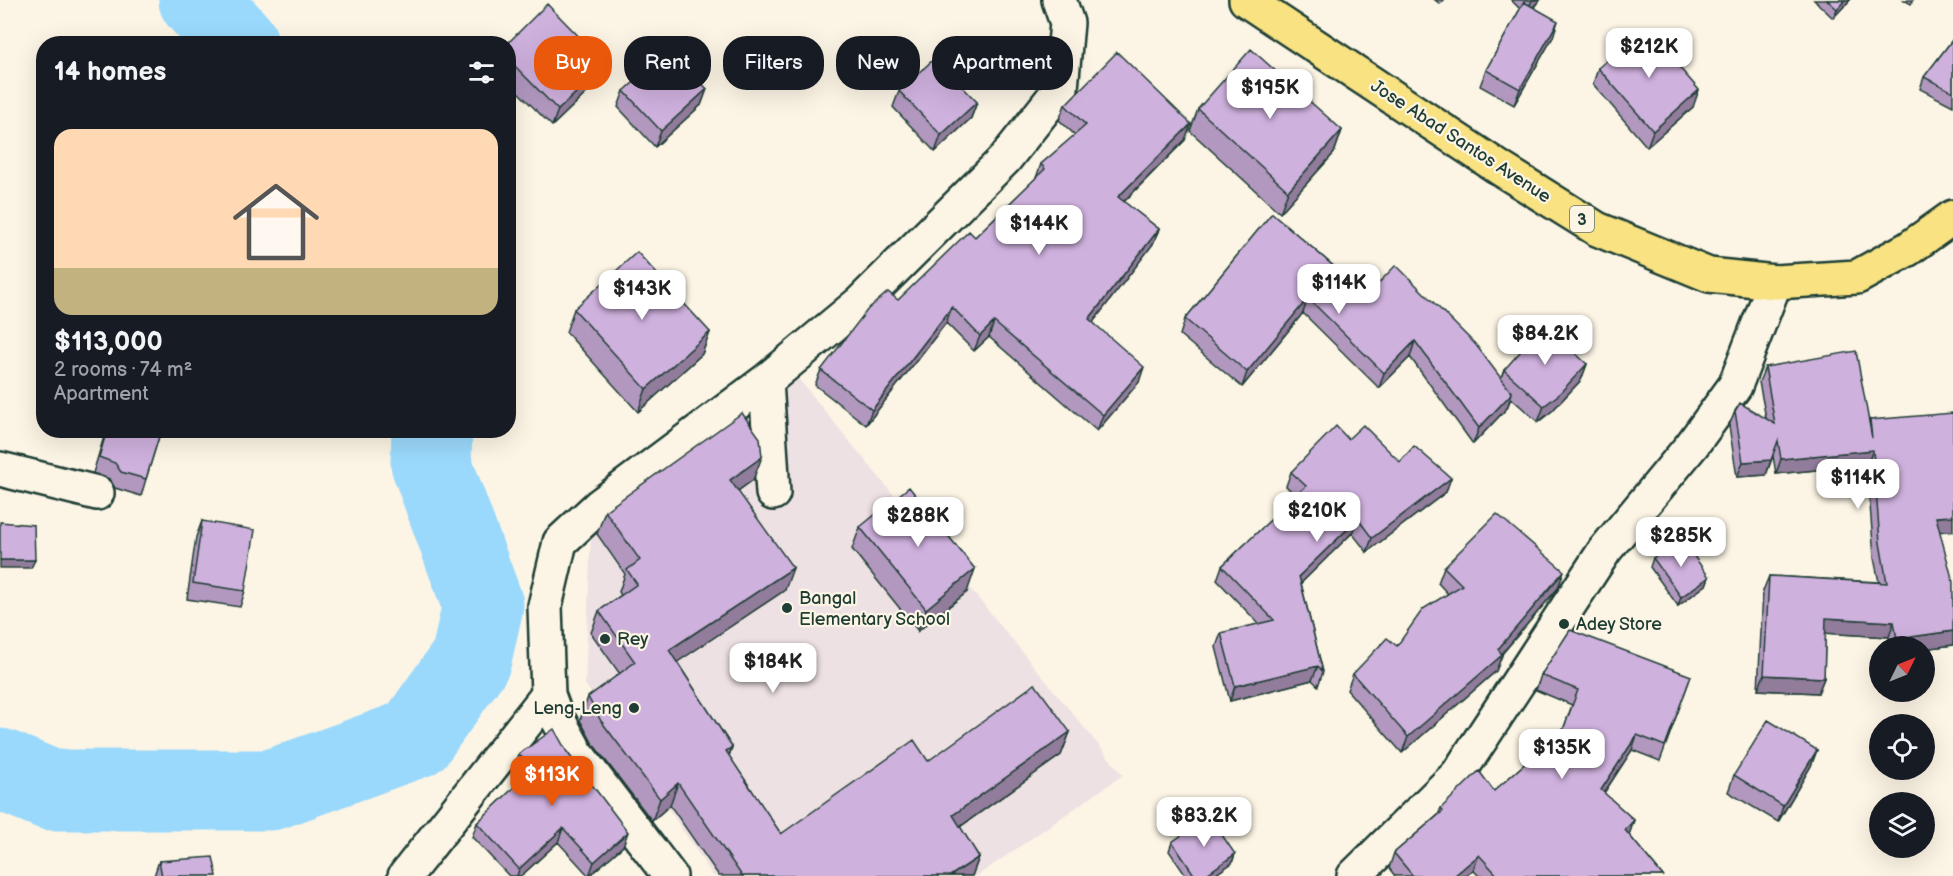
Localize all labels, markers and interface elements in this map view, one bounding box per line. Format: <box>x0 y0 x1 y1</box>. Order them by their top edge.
pin: $212K <box>1607 28 1691 79</box>
text: $212K <box>1620 35 1678 59</box>
chip: Buy <box>534 36 612 90</box>
chip: Rent <box>624 36 711 90</box>
chip: Filters <box>723 36 824 90</box>
chip: New <box>836 36 920 90</box>
chip: Apartment <box>932 36 1073 90</box>
icon: filters <box>465 56 498 89</box>
text: 14 homes <box>54 57 166 88</box>
pin: $195K <box>1228 69 1312 120</box>
street label: Jose Abad Santos Avenue <box>1367 75 1555 208</box>
text: $195K <box>1241 76 1299 100</box>
icon: home <box>222 168 330 276</box>
pin: $144K <box>997 205 1081 256</box>
road number: 3 <box>1570 206 1594 232</box>
text: $144K <box>1010 212 1068 236</box>
pin: $114K <box>1297 264 1381 315</box>
pin: $143K <box>600 270 684 321</box>
text: $114K <box>1311 271 1367 295</box>
text: $143K <box>613 277 671 301</box>
pin: $84.2K <box>1496 315 1594 366</box>
text: $84.2K <box>1512 322 1578 346</box>
text: $113,000 <box>54 327 163 358</box>
text: 2 rooms · 74 m² <box>54 358 192 382</box>
text: Apartment <box>54 382 149 406</box>
pin: $114K <box>1816 459 1900 510</box>
text: $114K <box>1830 466 1886 490</box>
pin: $210K <box>1275 492 1359 543</box>
pin: $288K <box>876 497 960 548</box>
text: $210K <box>1287 499 1347 523</box>
text: $288K <box>887 504 949 528</box>
pin: $285K <box>1639 517 1723 568</box>
text: $285K <box>1650 524 1712 548</box>
place label: Bangal Elementary School <box>799 588 950 630</box>
marker: Bangal Elementary School <box>780 601 794 615</box>
place label: Adey Store <box>1576 614 1662 635</box>
marker: Adey Store <box>1557 617 1571 631</box>
place label: Rey <box>617 629 649 650</box>
marker: Rey <box>598 632 612 646</box>
north arrow <box>1869 636 1935 702</box>
map controls <box>1869 636 1935 858</box>
pin: $184K <box>731 643 815 694</box>
text: $184K <box>744 650 803 674</box>
place label: Leng-Leng <box>533 698 622 719</box>
marker: Leng-Leng <box>627 701 641 715</box>
button: locate <box>1869 714 1935 780</box>
pin: $135K <box>1520 729 1604 780</box>
text: $135K <box>1533 736 1591 760</box>
pin: $113K <box>510 756 594 807</box>
text: $113K <box>524 763 580 787</box>
button: layers <box>1869 792 1935 858</box>
pin: $83.2K <box>1155 797 1253 848</box>
text: $83.2K <box>1171 804 1237 828</box>

